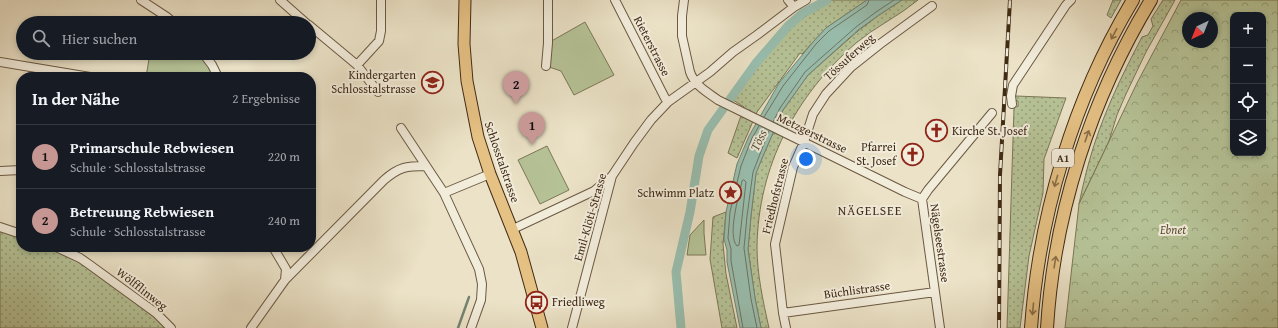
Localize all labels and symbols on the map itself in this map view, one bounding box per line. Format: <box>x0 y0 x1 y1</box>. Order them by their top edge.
north arrow <box>1182 12 1218 48</box>
street label: Rieterstrasse <box>630 13 675 79</box>
one-way arrow <box>1110 28 1117 40</box>
street label: Tössuferweg <box>819 29 878 84</box>
place label: Kindergarten Schlosstalstrasse <box>331 66 416 97</box>
school or university icon: Kindergarten Schlosstalstrasse <box>419 69 445 95</box>
pin: 2 <box>503 71 529 104</box>
street label: Metzgerstrasse <box>774 108 850 157</box>
pin: 1 <box>519 112 545 145</box>
church icon: Kirche St. Josef <box>923 118 949 144</box>
street label: Schlosstalstrasse <box>481 119 524 205</box>
place label: Kirche St. Josef <box>952 122 1028 139</box>
water label: Töss <box>745 126 772 154</box>
one-way arrow <box>1084 129 1091 142</box>
place label: Pfarrei St. Josef <box>856 138 897 169</box>
church icon: Pfarrei St. Josef <box>899 141 925 167</box>
your location <box>796 149 816 169</box>
road number: A1 <box>1052 149 1074 167</box>
street label: Friedhofstrasse <box>757 156 792 236</box>
street label: Emil-Klöti-Strasse <box>569 171 610 263</box>
one-way arrow <box>1052 174 1060 187</box>
place icon: Schwimm Platz <box>717 180 743 206</box>
place label: Schwimm Platz <box>637 184 714 201</box>
district label: NÄGELSEE <box>838 201 902 220</box>
street label: Nägelseestrasse <box>927 203 954 284</box>
park label: Ebnet <box>1159 221 1186 238</box>
one-way arrow <box>1051 255 1059 268</box>
street label: Wölfflinweg <box>113 263 171 314</box>
street label: Büchlistrasse <box>823 276 891 303</box>
bus stop icon: Friedliweg <box>523 289 549 315</box>
place label: Friedliweg <box>552 293 605 310</box>
one-way arrow <box>1029 302 1036 315</box>

